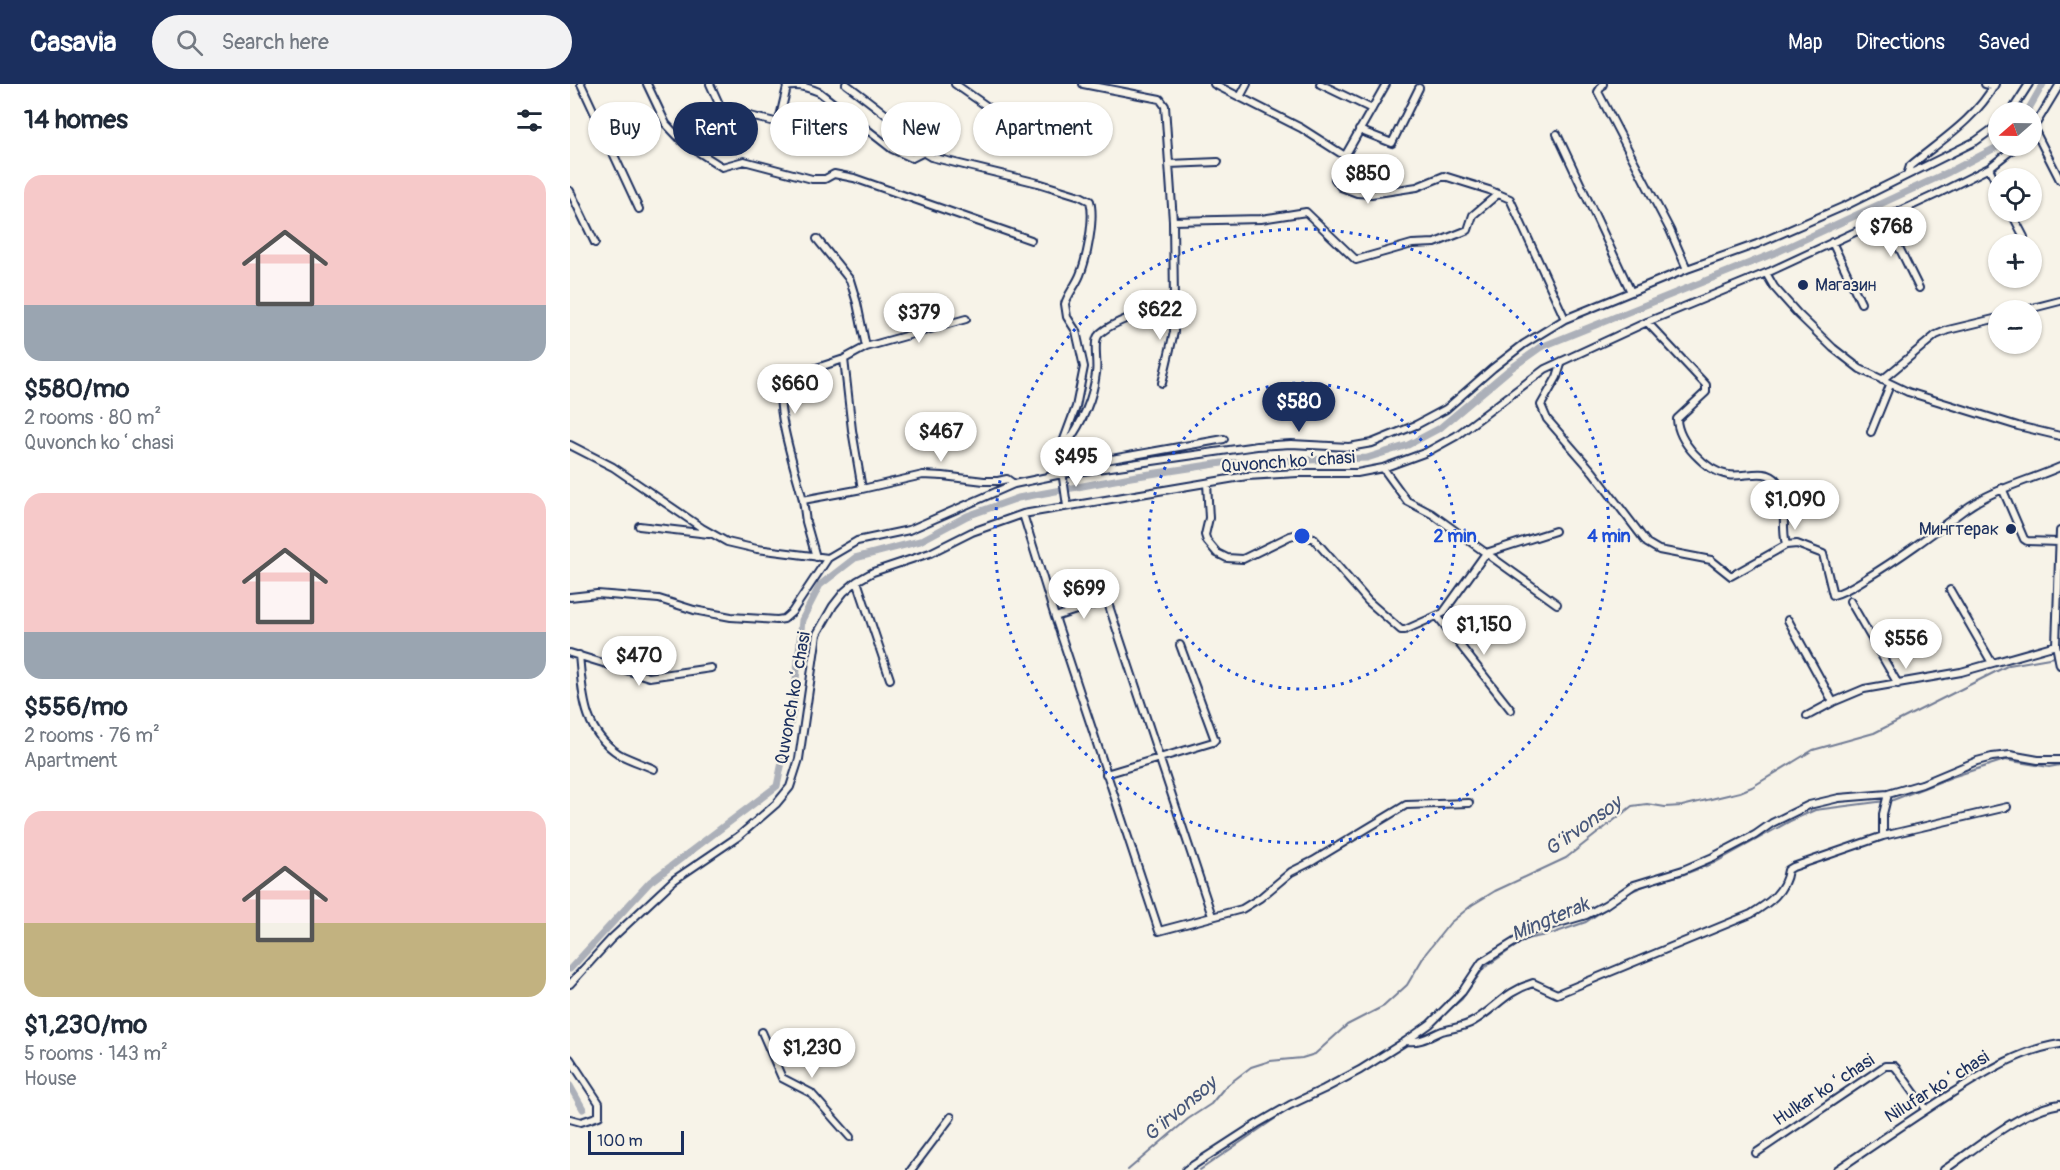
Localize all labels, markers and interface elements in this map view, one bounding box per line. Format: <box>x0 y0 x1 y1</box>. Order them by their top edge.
search box <box>152 15 572 69</box>
text: Casavia <box>30 25 116 60</box>
icon: search <box>173 26 206 59</box>
text: Search here <box>221 28 329 56</box>
text: Map <box>1788 29 1823 56</box>
text: Directions <box>1856 29 1945 56</box>
text: Saved <box>1978 29 2030 56</box>
chip: Buy <box>588 102 661 156</box>
chip: Rent <box>673 102 758 156</box>
chip: Filters <box>770 102 869 156</box>
chip: New <box>881 102 961 156</box>
chip: Apartment <box>973 102 1113 156</box>
north arrow <box>1988 102 2042 156</box>
map controls <box>1988 102 2042 354</box>
text: 14 homes <box>24 104 128 136</box>
icon: filters <box>513 104 546 137</box>
pin: $850 <box>1332 154 1404 205</box>
text: $850 <box>1345 161 1391 186</box>
button: locate <box>1988 168 2042 222</box>
pin: $768 <box>1855 207 1927 258</box>
icon: home <box>231 214 339 322</box>
text: $768 <box>1869 214 1913 239</box>
button: + <box>1988 234 2042 288</box>
place label: Магазин <box>1815 274 1877 297</box>
marker: Магазин <box>1796 278 1810 292</box>
pin: $622 <box>1124 290 1196 341</box>
pin: $379 <box>883 293 955 344</box>
text: $622 <box>1138 297 1182 322</box>
text: $379 <box>898 300 940 325</box>
button: − <box>1988 300 2042 354</box>
pin: $660 <box>759 364 831 415</box>
text: $660 <box>771 371 819 396</box>
text: $580/mo <box>24 373 129 405</box>
pin: $580 <box>1263 382 1335 433</box>
text: $580 <box>1276 389 1322 414</box>
text: 2 rooms · 80 m² <box>24 405 161 430</box>
pin: $467 <box>905 412 977 463</box>
text: $467 <box>919 419 963 444</box>
text: Quvonch koʻchasi <box>24 430 173 455</box>
pin: $495 <box>1040 437 1112 488</box>
text: $495 <box>1054 444 1098 469</box>
street label: Quvonch koʻchasi <box>1220 446 1356 478</box>
pin: $1,090 <box>1746 480 1844 531</box>
text: $1,090 <box>1764 487 1826 512</box>
place label: Мингтерак <box>1919 518 1999 541</box>
marker: Мингтерак <box>2004 522 2018 536</box>
text: 2 min <box>1433 525 1477 548</box>
text: 4 min <box>1587 525 1631 548</box>
centre of rings <box>1292 526 1312 546</box>
icon: home <box>231 532 339 640</box>
pin: $699 <box>1048 569 1120 620</box>
text: $699 <box>1062 576 1106 601</box>
pin: $1,150 <box>1435 605 1533 656</box>
text: $1,150 <box>1456 612 1512 637</box>
pin: $556 <box>1870 619 1942 670</box>
text: $556 <box>1884 626 1928 651</box>
street label: Quvonch koʻchasi <box>770 630 816 766</box>
pin: $470 <box>603 636 675 687</box>
text: $470 <box>616 643 662 668</box>
text: $556/mo <box>24 691 128 723</box>
text: 2 rooms · 76 m² <box>24 723 160 748</box>
text: Apartment <box>24 748 117 773</box>
water label: G‘irvonsoy <box>1540 789 1628 861</box>
icon: home <box>231 850 339 958</box>
water label: Mingterak <box>1507 891 1594 946</box>
text: $1,230/mo <box>24 1009 147 1041</box>
pin: $1,230 <box>763 1028 861 1079</box>
text: $1,230 <box>782 1035 842 1060</box>
text: 5 rooms · 143 m² <box>24 1041 168 1066</box>
street label: Nilufar koʻchasi <box>1880 1046 1994 1128</box>
street label: Hulkar koʻchasi <box>1769 1049 1879 1131</box>
text: House <box>24 1066 76 1091</box>
water label: G‘irvonsoy <box>1138 1070 1224 1147</box>
scale bar <box>588 1128 684 1156</box>
text: 100 m <box>597 1131 643 1151</box>

